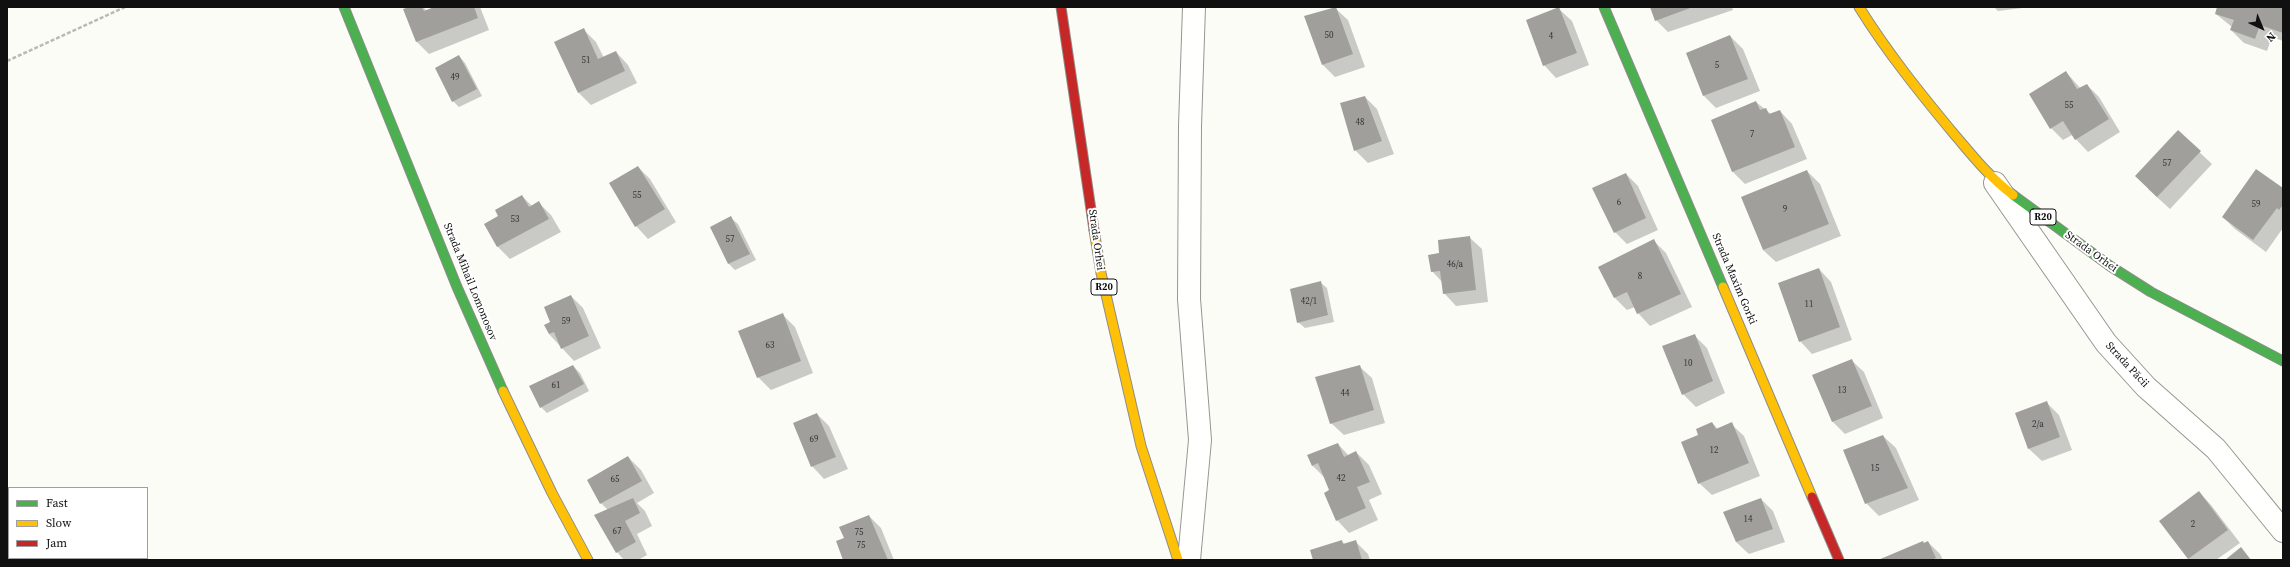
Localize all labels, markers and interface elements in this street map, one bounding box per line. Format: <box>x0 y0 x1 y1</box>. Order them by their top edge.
north arrow <box>2242 8 2282 48</box>
text: N <box>2263 29 2279 45</box>
house number: 50 <box>1325 31 1333 41</box>
house number: 4 <box>1549 32 1553 42</box>
house number: 51 <box>582 56 590 66</box>
house number: 5 <box>1715 61 1719 71</box>
house number: 49 <box>451 73 459 83</box>
house number: 55 <box>2065 101 2073 111</box>
house number: 48 <box>1356 118 1364 128</box>
house number: 7 <box>1750 130 1754 140</box>
house number: 57 <box>2163 159 2171 169</box>
house number: 55 <box>633 191 641 201</box>
house number: 6 <box>1617 198 1621 208</box>
house number: 59 <box>2252 200 2260 210</box>
house number: 9 <box>1783 205 1787 215</box>
street label: Strada Orhei <box>1085 209 1107 271</box>
road number: R20 <box>2030 209 2056 225</box>
house number: 53 <box>511 215 519 225</box>
street label: Strada Mihail Lomonosov <box>440 221 500 343</box>
street label: Strada Orhei <box>2062 229 2120 275</box>
street label: Strada Maxim Gorki <box>1709 231 1759 327</box>
house number: 57 <box>726 235 734 245</box>
house number: 46/a <box>1447 260 1463 270</box>
house number: 8 <box>1638 272 1642 282</box>
road number: R20 <box>1091 279 1117 295</box>
house number: 42/1 <box>1301 297 1317 307</box>
house number: 11 <box>1805 300 1813 310</box>
house number: 59 <box>562 317 570 327</box>
street label: Strada Păcii <box>2103 339 2151 391</box>
house number: 63 <box>766 341 774 351</box>
house number: 10 <box>1684 359 1692 369</box>
house number: 61 <box>552 381 560 391</box>
house number: 13 <box>1838 386 1846 396</box>
house number: 44 <box>1341 389 1349 399</box>
house number: 2/a <box>2032 420 2044 430</box>
house number: 69 <box>810 435 818 445</box>
house number: 12 <box>1710 446 1718 456</box>
house number: 15 <box>1871 464 1879 474</box>
house number: 42 <box>1337 474 1345 484</box>
house number: 65 <box>611 475 619 485</box>
legend <box>8 487 148 559</box>
text: Fast <box>46 495 68 511</box>
text: Slow <box>46 515 71 531</box>
house number: 14 <box>1744 515 1752 525</box>
house number: 2 <box>2191 520 2195 530</box>
house number: 67 <box>613 527 621 537</box>
house number: 75 <box>855 528 863 538</box>
text: Jam <box>46 535 67 551</box>
house number: 75 <box>857 541 865 551</box>

